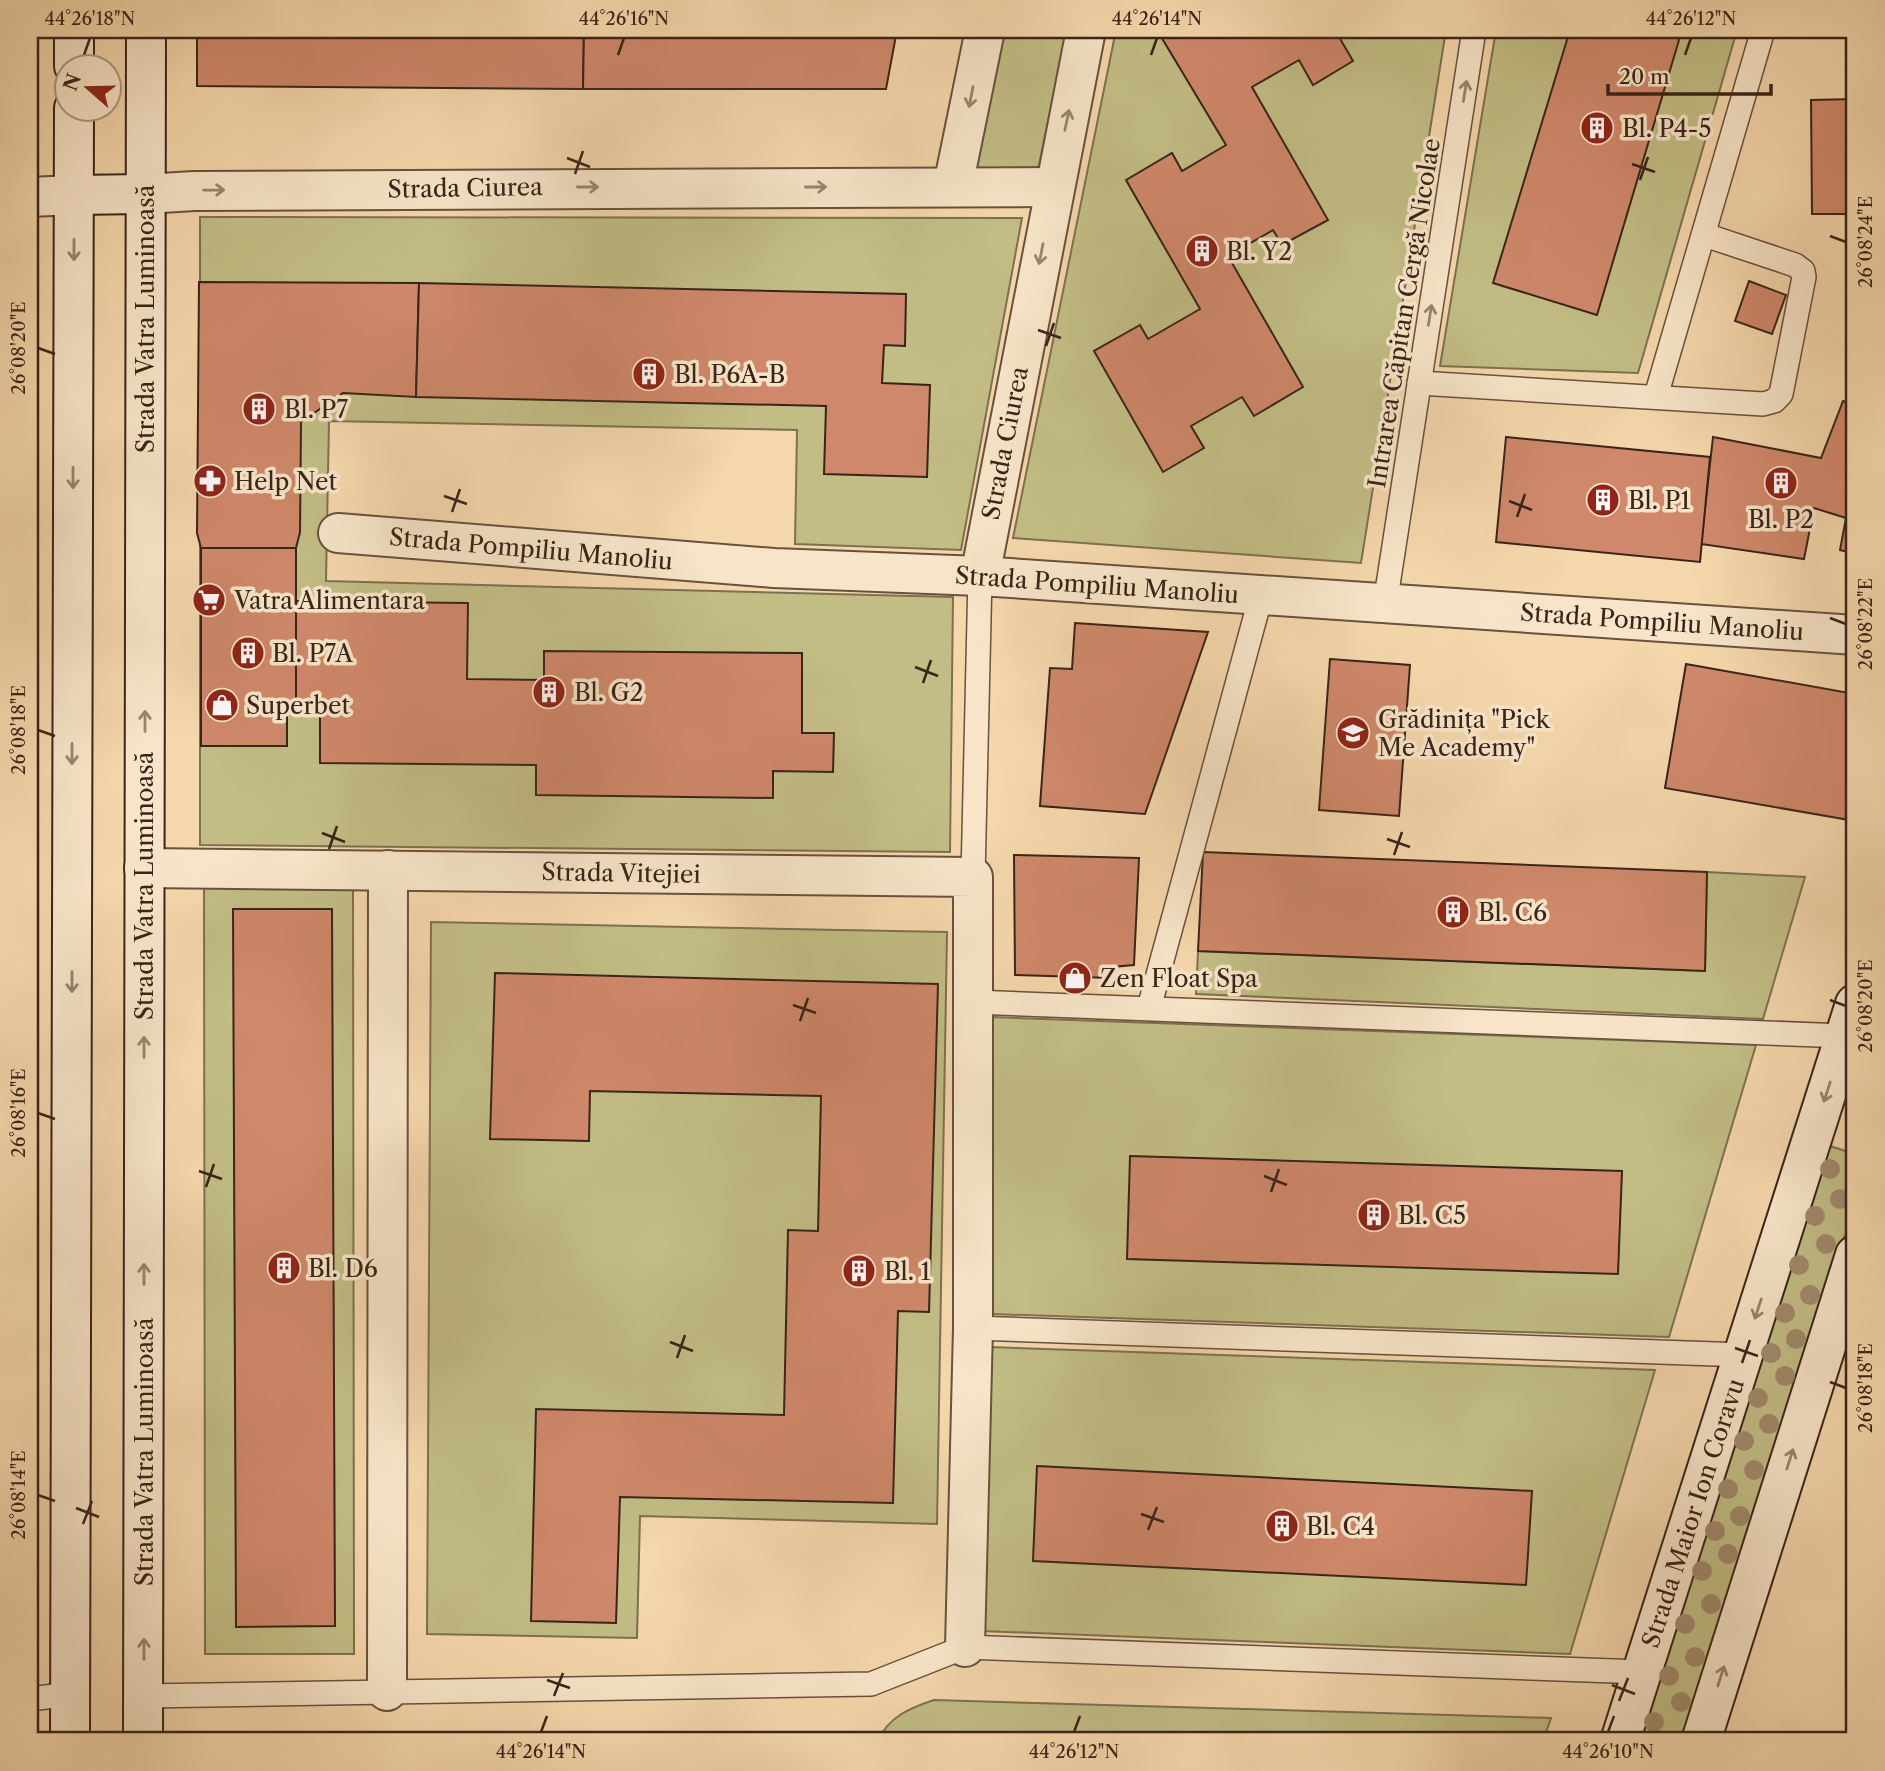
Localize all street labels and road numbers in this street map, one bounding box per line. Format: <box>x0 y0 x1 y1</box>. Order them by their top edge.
street label: Intrarea Căpitan Cergă Nicolae <box>1362 136 1446 490</box>
street label: Strada Ciurea <box>387 172 543 204</box>
street label: Strada Vatra Luminoasă <box>131 184 160 453</box>
street label: Strada Ciurea <box>976 364 1034 522</box>
street label: Strada Pompiliu Manoliu <box>388 522 674 576</box>
street label: Strada Pompiliu Manoliu <box>954 561 1240 609</box>
street label: Strada Pompiliu Manoliu <box>1519 598 1805 646</box>
street label: Strada Vatra Luminoasă <box>130 751 159 1020</box>
street label: Strada Vitejiei <box>541 857 701 889</box>
street label: Strada Vatra Luminoasă <box>130 1317 159 1586</box>
street label: Strada Maior Ion Coravu <box>1636 1375 1750 1651</box>

